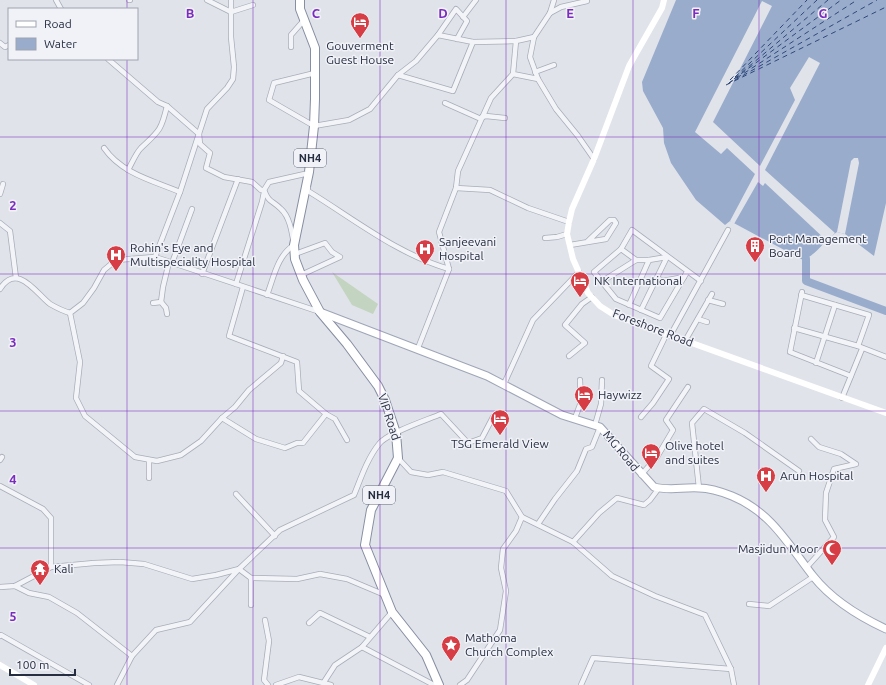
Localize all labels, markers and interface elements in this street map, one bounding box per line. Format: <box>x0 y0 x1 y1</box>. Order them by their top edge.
text: B <box>186 6 195 20</box>
text: C <box>312 6 321 20</box>
text: D <box>438 6 448 20</box>
text: E <box>566 6 574 20</box>
text: F <box>692 6 700 20</box>
text: G <box>819 6 828 20</box>
legend <box>8 8 138 60</box>
hotel icon: Gouverment Guest House <box>349 11 371 39</box>
text: Road <box>44 17 72 30</box>
text: Water <box>44 37 77 50</box>
place label: Gouverment Guest House <box>326 39 394 66</box>
road number: NH4 <box>294 149 326 167</box>
text: 2 <box>9 198 17 212</box>
place label: Port Management Board <box>769 232 867 259</box>
place label: Sanjeevani Hospital <box>439 235 496 262</box>
building icon: Port Management Board <box>744 235 766 263</box>
hospital icon: Sanjeevani Hospital <box>414 238 436 266</box>
place label: Rohin's Eye and Multispeciality Hospital <box>130 241 255 268</box>
hospital icon: Rohin's Eye and Multispeciality Hospital <box>105 244 127 272</box>
hotel icon: NK International <box>569 270 591 298</box>
place label: NK International <box>594 274 682 287</box>
street label: Foreshore Road <box>611 306 695 349</box>
text: 3 <box>9 335 17 349</box>
hotel icon: Haywizz <box>573 384 595 412</box>
place label: Haywizz <box>598 388 642 401</box>
street label: VIP Road <box>376 392 403 442</box>
hotel icon: TSG Emerald View <box>489 408 511 436</box>
street label: MG Road <box>601 428 642 474</box>
place label: TSG Emerald View <box>451 437 550 450</box>
place label: Olive hotel and suites <box>665 439 724 466</box>
hotel icon: Olive hotel and suites <box>640 442 662 470</box>
hospital icon: Arun Hospital <box>755 465 777 493</box>
place label: Arun Hospital <box>780 469 853 482</box>
text: 4 <box>9 472 17 486</box>
road number: NH4 <box>363 486 395 504</box>
mosque icon: Masjidun Moor <box>821 538 843 566</box>
place label: Masjidun Moor <box>738 542 818 555</box>
temple icon: Kali <box>29 558 51 586</box>
place label: Kali <box>54 562 74 575</box>
text: 5 <box>9 609 17 623</box>
place label: Mathoma Church Complex <box>465 631 553 658</box>
place icon: Mathoma Church Complex <box>440 634 462 662</box>
scale bar <box>10 651 75 677</box>
text: 100 m <box>16 658 49 671</box>

